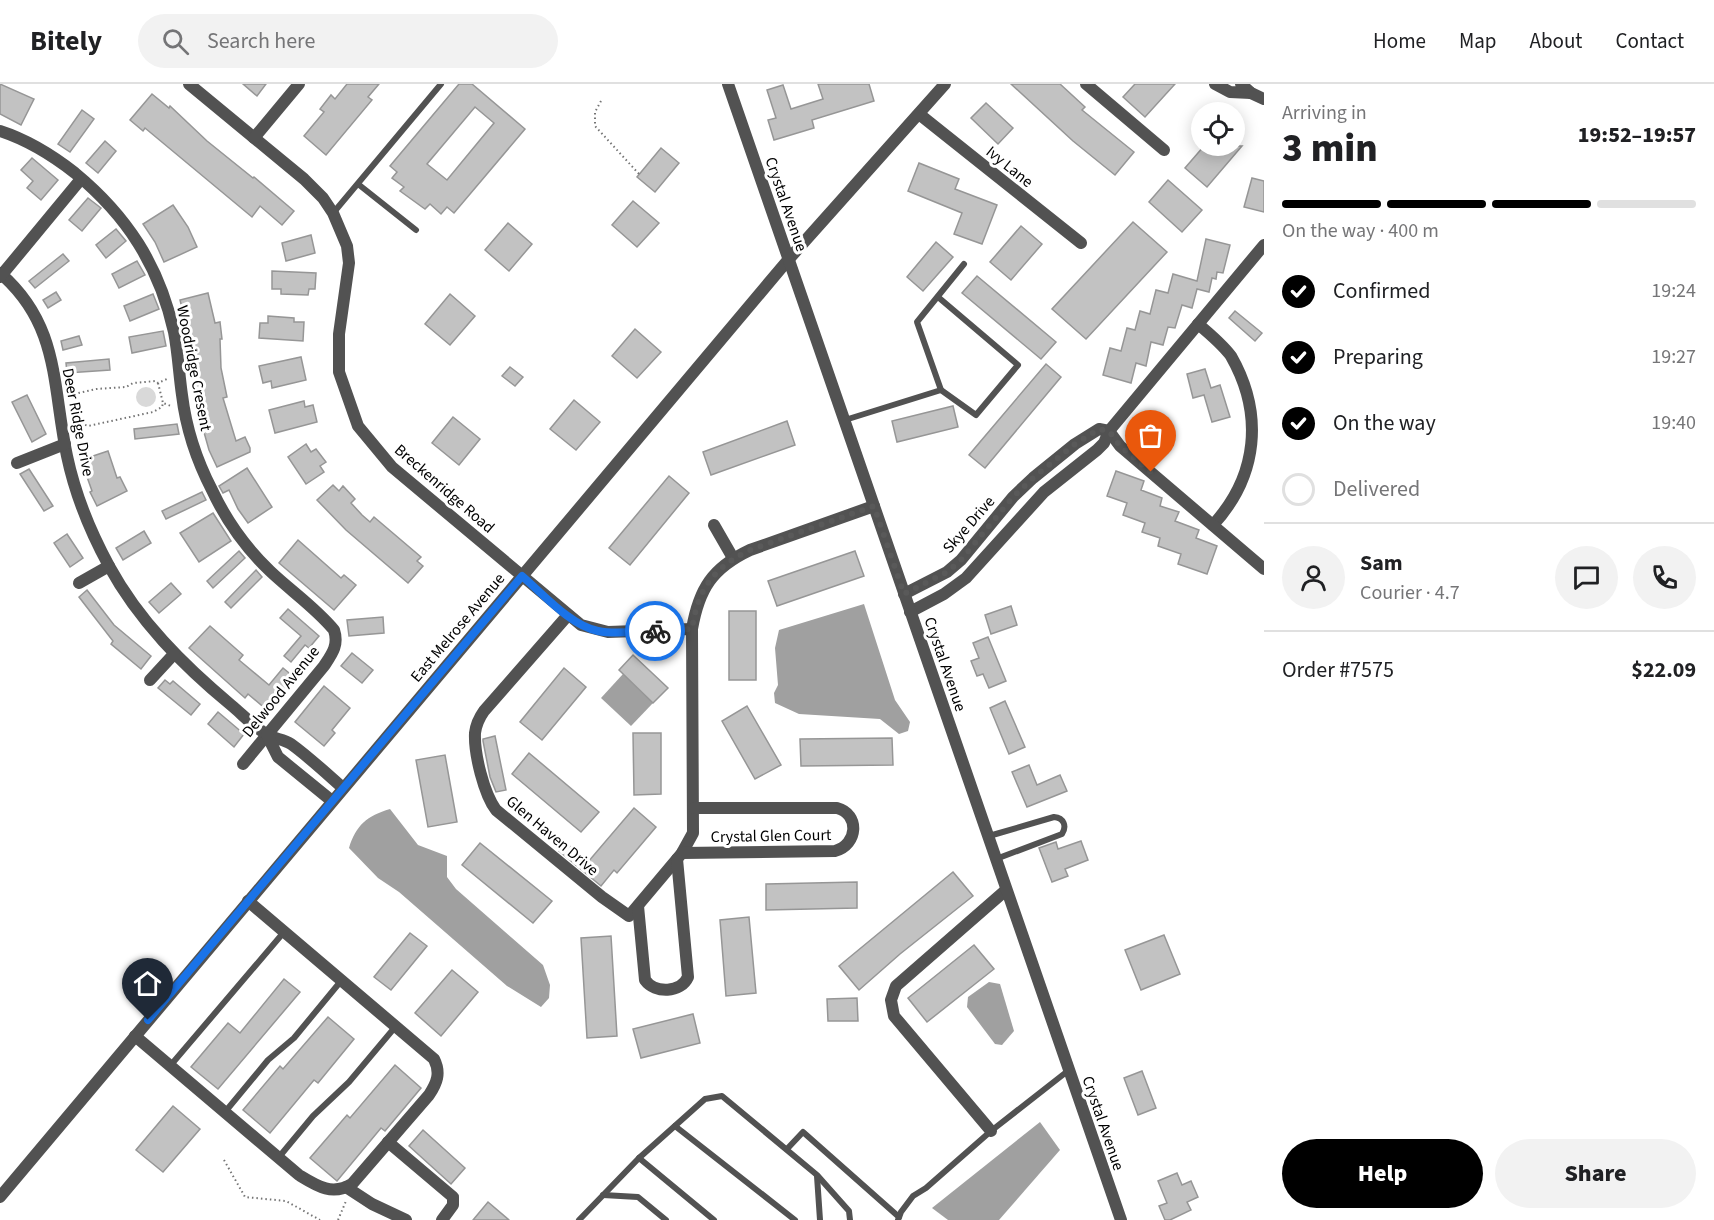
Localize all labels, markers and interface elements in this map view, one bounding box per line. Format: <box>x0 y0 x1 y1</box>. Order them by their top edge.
search box <box>138 14 558 68</box>
text: Bitely <box>30 21 102 61</box>
icon: search <box>159 25 192 58</box>
text: Search here <box>207 25 315 57</box>
text: Home <box>1373 26 1426 56</box>
text: Map <box>1459 26 1497 56</box>
text: About <box>1530 26 1582 56</box>
text: Contact <box>1615 26 1684 56</box>
text: Arriving in <box>1282 99 1367 127</box>
map controls <box>1191 102 1245 156</box>
button: locate <box>1191 102 1245 156</box>
text: 19:52–19:57 <box>1578 119 1696 151</box>
text: 3 min <box>1282 121 1378 177</box>
street label: Ivy Lane <box>981 141 1038 193</box>
street label: Crystal Avenue <box>760 154 813 255</box>
text: On the way · 400 m <box>1282 217 1439 245</box>
icon: check <box>1282 275 1315 308</box>
text: Confirmed <box>1333 275 1430 307</box>
text: 19:24 <box>1651 277 1696 305</box>
street label: Woodridge Cresent <box>171 304 217 433</box>
icon: check <box>1282 341 1315 374</box>
text: Preparing <box>1333 341 1423 373</box>
text: 19:27 <box>1651 343 1696 371</box>
street label: Deer Ridge Drive <box>57 366 99 478</box>
icon: check <box>1282 407 1315 440</box>
text: On the way <box>1333 407 1436 439</box>
text: 19:40 <box>1651 409 1696 437</box>
pin <box>1125 410 1176 472</box>
icon: bag <box>1134 419 1167 452</box>
street label: Breckenridge Road <box>390 439 499 538</box>
text: Delivered <box>1333 473 1420 505</box>
street label: Skye Drive <box>938 491 1000 558</box>
button: person <box>1282 546 1345 609</box>
button: chat <box>1555 546 1618 609</box>
button: phone <box>1633 546 1696 609</box>
text: Sam <box>1360 547 1403 579</box>
street label: East Melrose Avenue <box>406 568 510 687</box>
text: Courier · 4.7 <box>1360 579 1460 607</box>
courier <box>625 601 685 661</box>
street label: Crystal Avenue <box>919 614 972 715</box>
icon: bike <box>639 615 672 648</box>
street label: Delwood Avenue <box>237 641 325 742</box>
text: Order #7575 <box>1282 654 1394 686</box>
text: $22.09 <box>1631 654 1696 686</box>
street label: Glen Haven Drive <box>501 791 603 881</box>
street label: Crystal Glen Court <box>710 824 832 848</box>
pin <box>122 958 173 1020</box>
icon: home <box>131 967 164 1000</box>
street label: Crystal Avenue <box>1077 1073 1130 1174</box>
button: Help <box>1282 1139 1483 1208</box>
button: Share <box>1495 1139 1696 1208</box>

